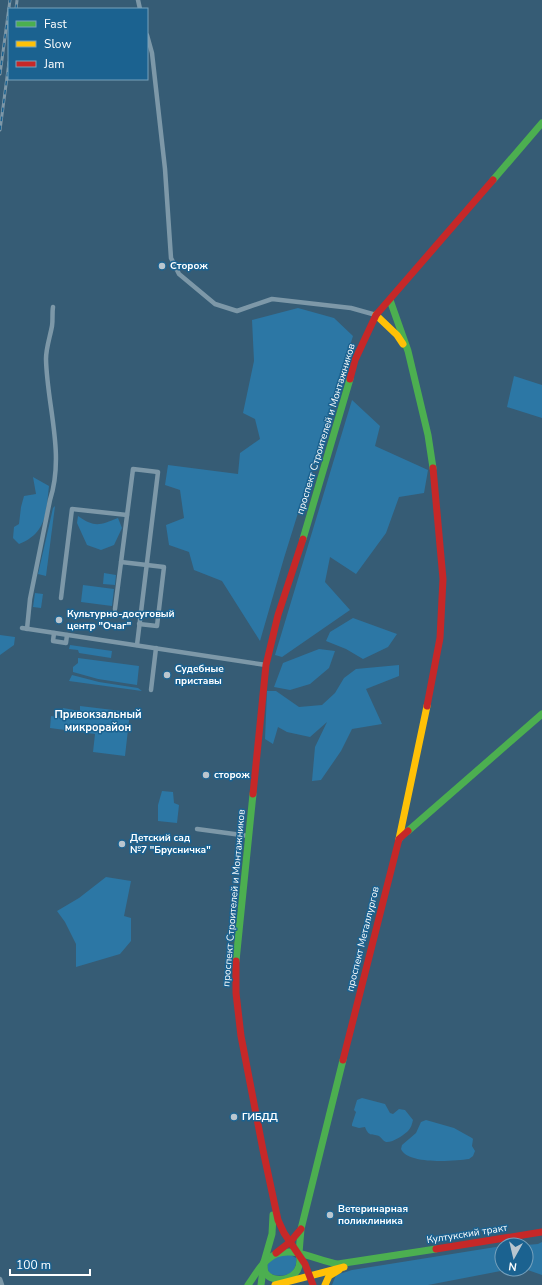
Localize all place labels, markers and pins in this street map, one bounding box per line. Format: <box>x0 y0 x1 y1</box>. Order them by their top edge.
place label: Сторож <box>170 259 208 273</box>
marker: Сторож <box>157 261 167 271</box>
place label: Культурно-досуговый центр "Очаг" <box>67 607 175 633</box>
marker: Культурно-досуговый центр "Очаг" <box>54 615 64 625</box>
place label: Судебные приставы <box>175 662 224 688</box>
marker: Судебные приставы <box>162 670 172 680</box>
place label: сторож <box>214 768 250 782</box>
marker: сторож <box>201 770 211 780</box>
place label: Детский сад №7 "Брусничка" <box>130 831 211 857</box>
marker: Детский сад №7 "Брусничка" <box>117 839 127 849</box>
place label: ГИБДД <box>242 1110 278 1124</box>
marker: ГИБДД <box>229 1112 239 1122</box>
place label: Ветеринарная поликлиника <box>338 1202 408 1228</box>
marker: Ветеринарная поликлиника <box>325 1210 335 1220</box>

